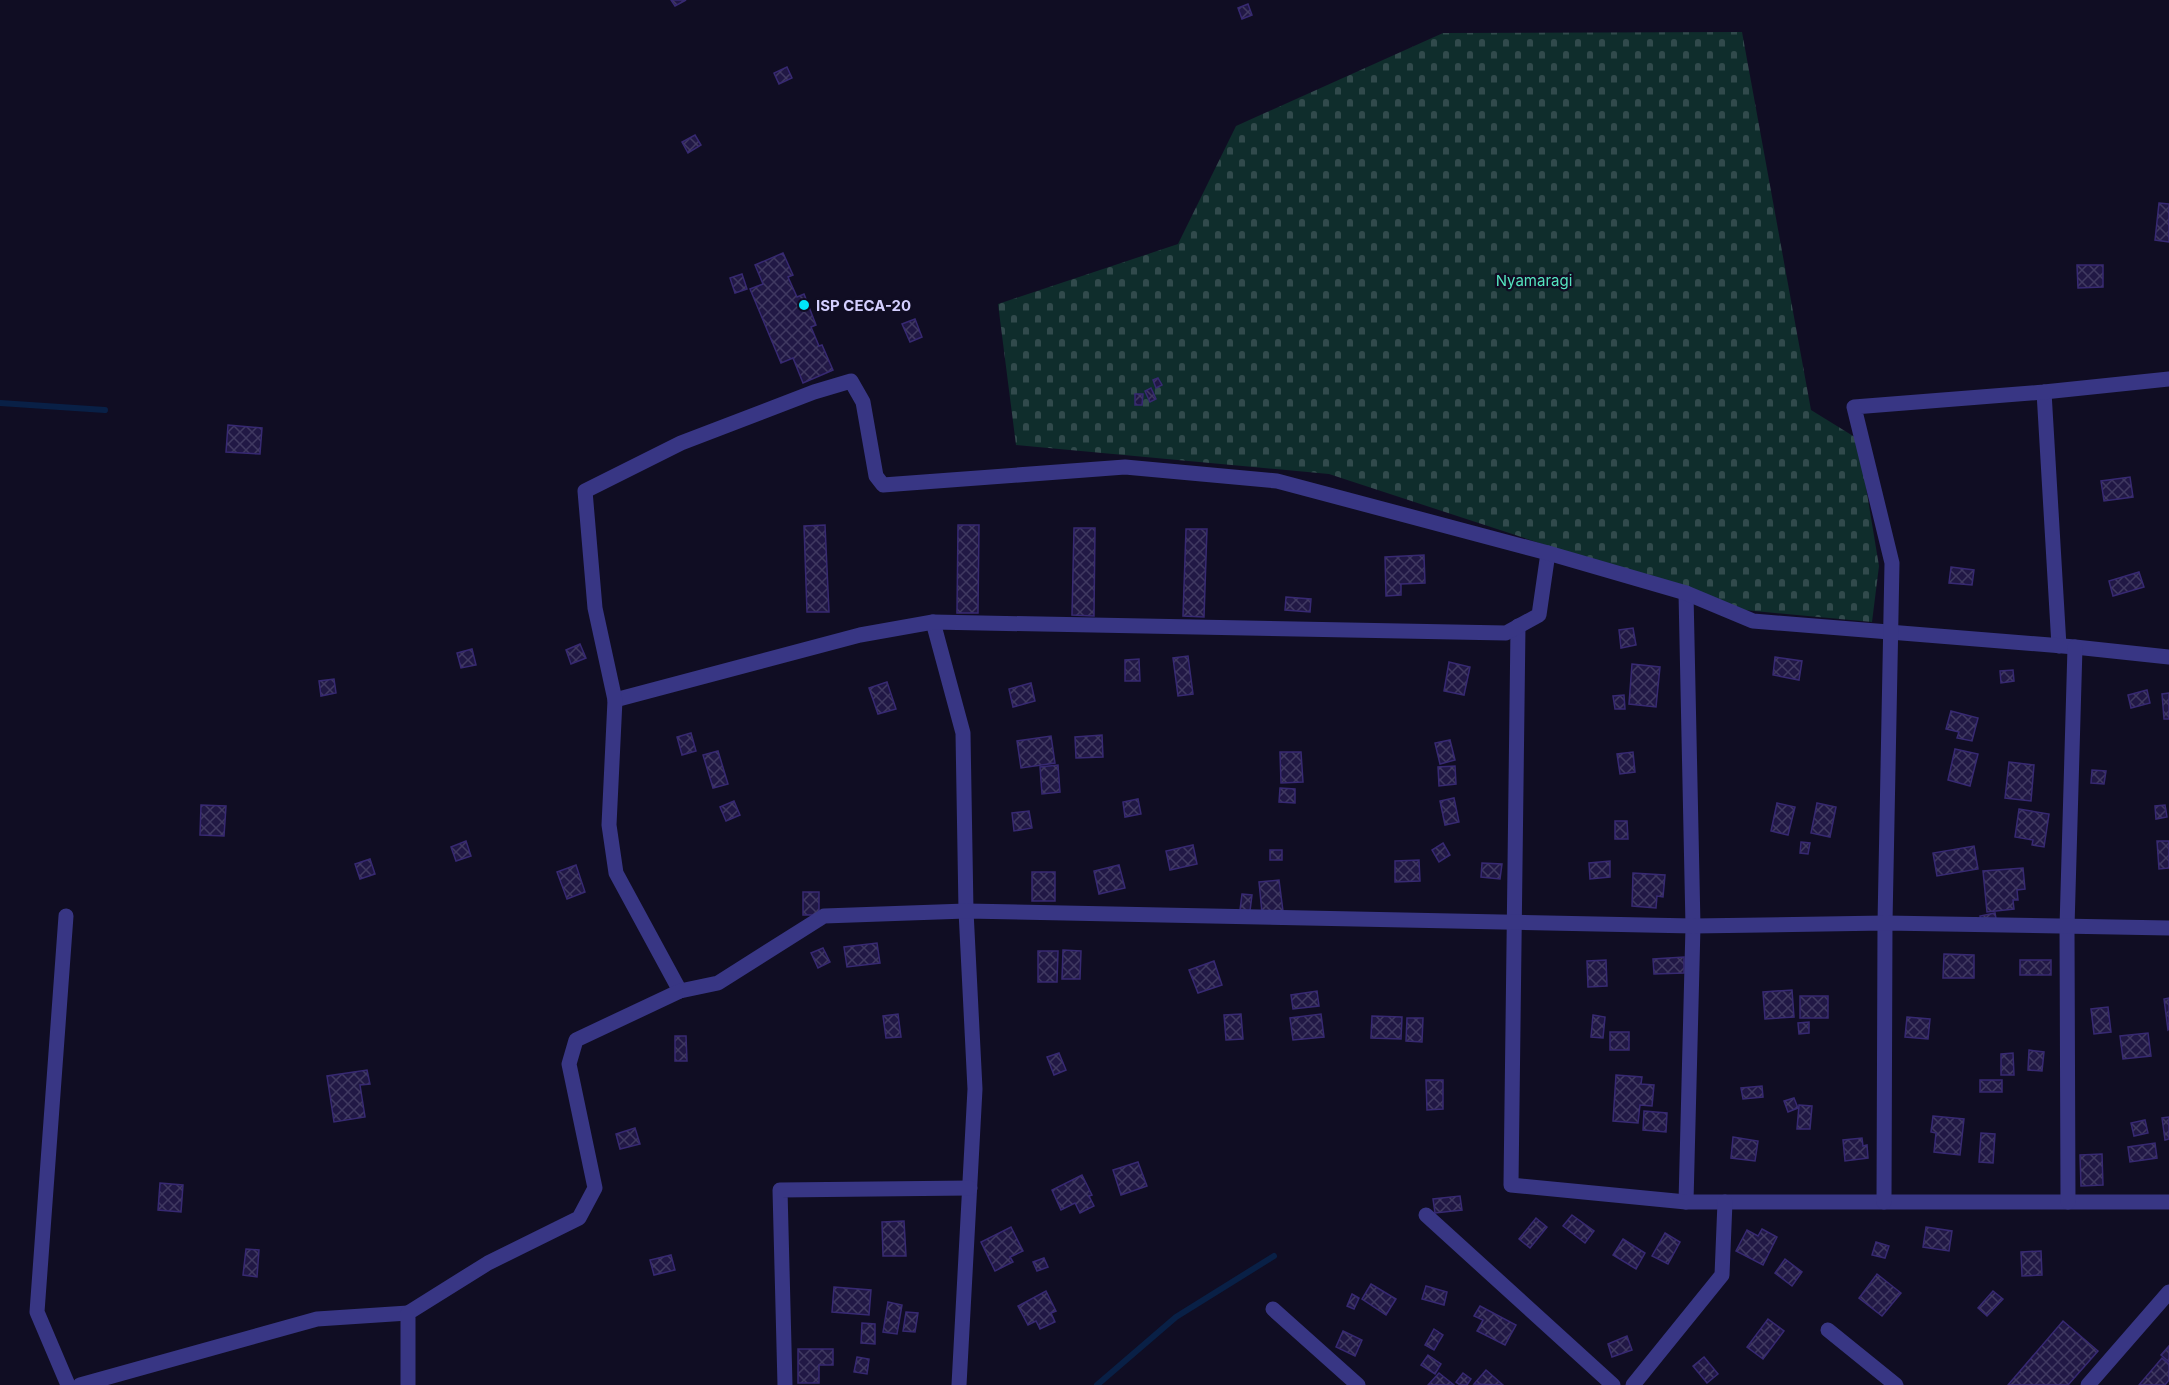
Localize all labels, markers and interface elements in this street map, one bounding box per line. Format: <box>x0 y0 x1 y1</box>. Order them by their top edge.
park label: Nyamaragi <box>1496 271 1572 290</box>
place label: ISP CECA-20 <box>816 296 911 315</box>
marker: ISP CECA-20 <box>797 298 811 312</box>

